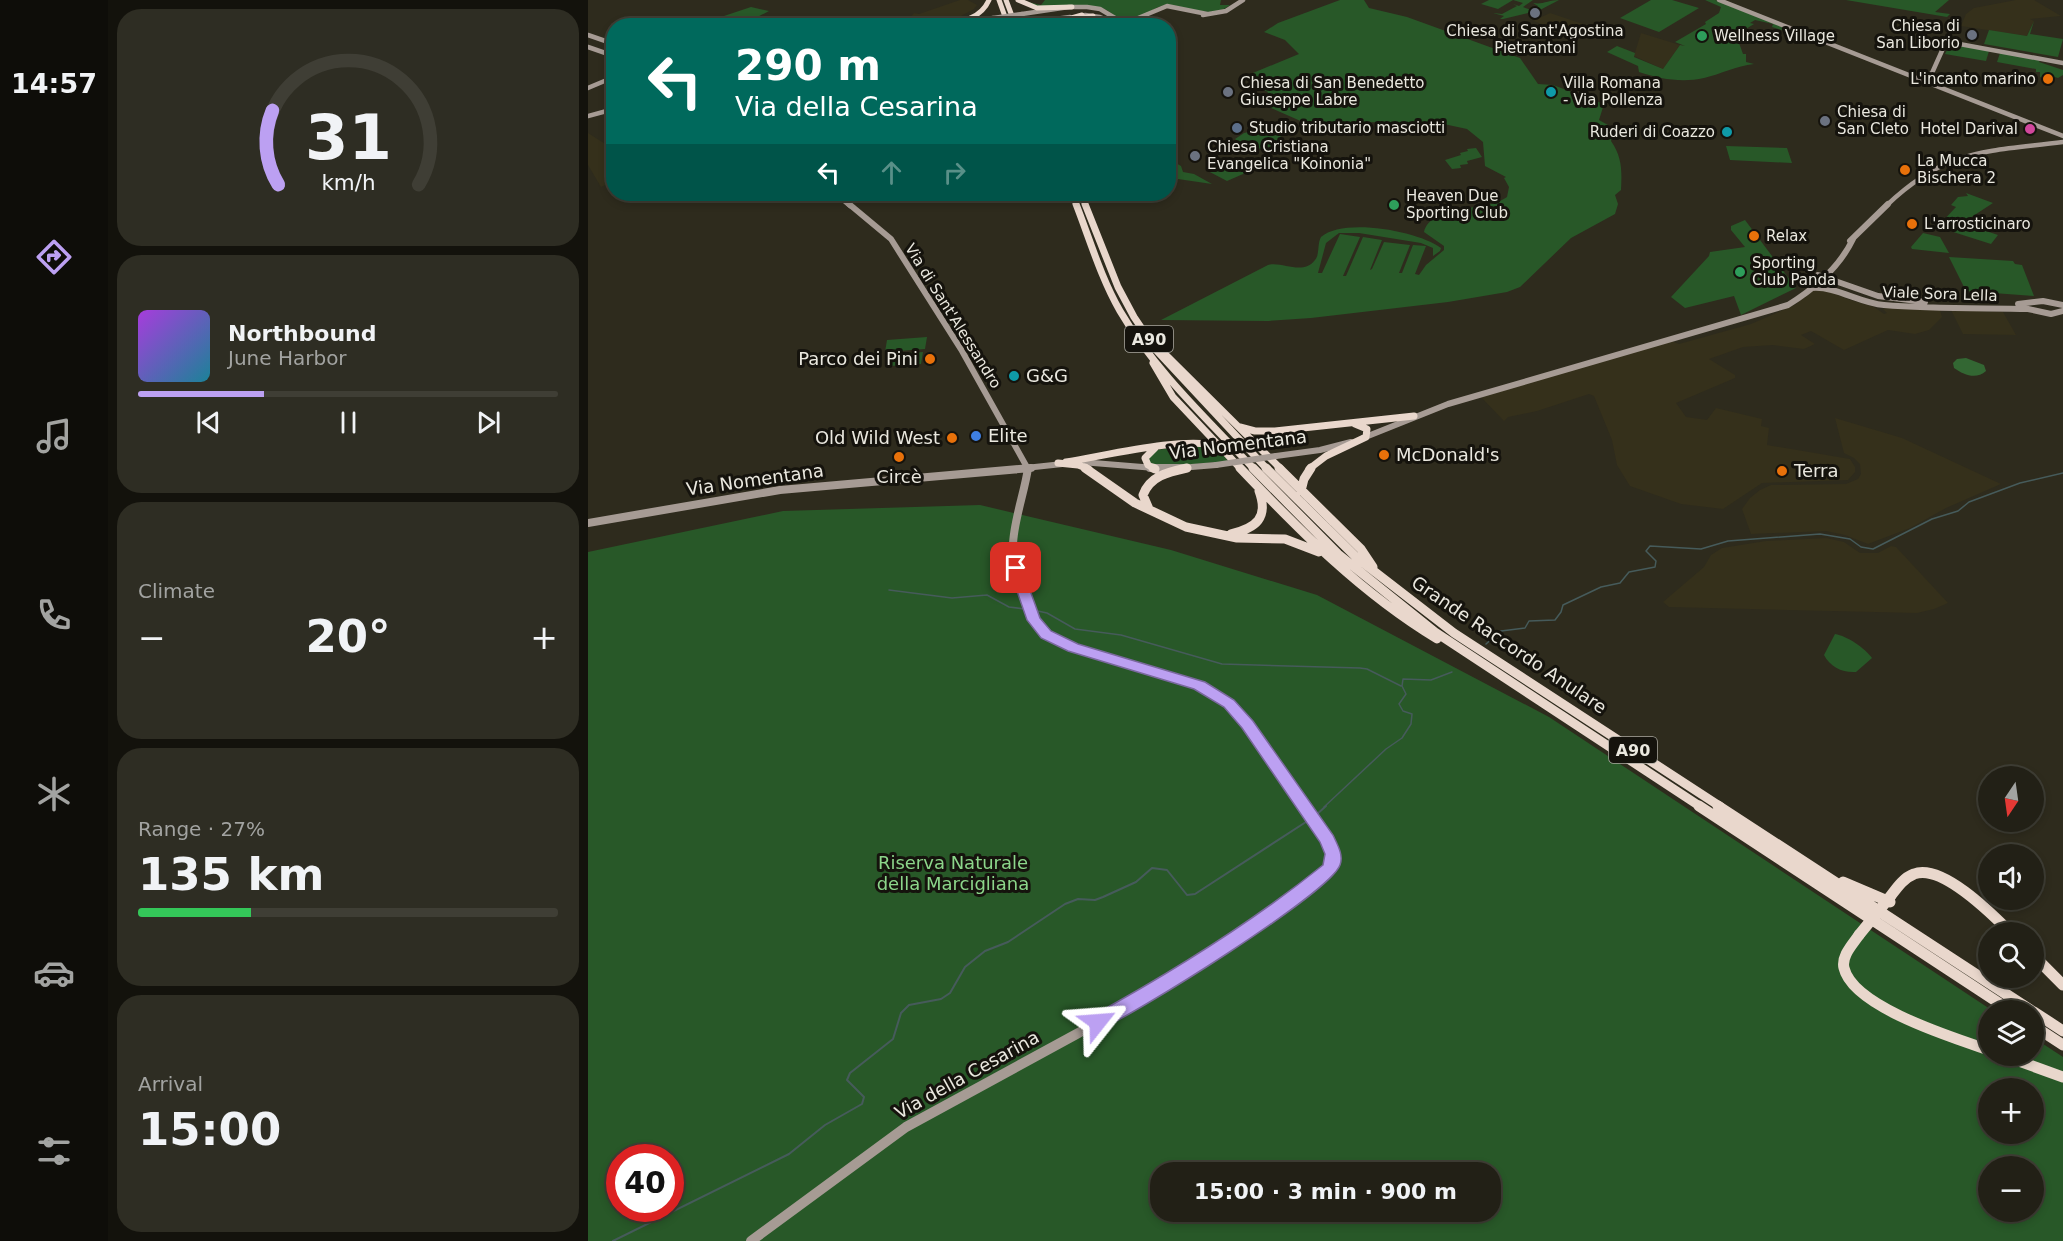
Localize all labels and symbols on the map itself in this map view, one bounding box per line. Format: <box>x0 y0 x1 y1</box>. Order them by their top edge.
marker: Chiesa di Sant'Agostina Pietrantoni <box>1528 6 1542 20</box>
place label: Chiesa di San Liborio <box>1876 17 1960 52</box>
place label: Chiesa di Sant'Agostina Pietrantoni <box>1446 22 1624 57</box>
place label: Wellness Village <box>1714 27 1835 45</box>
marker: Chiesa di San Liborio <box>1965 28 1979 42</box>
marker: Wellness Village <box>1695 29 1709 43</box>
place label: L'incanto marino <box>1910 70 2036 88</box>
marker: L'incanto marino <box>2041 72 2055 86</box>
place label: Chiesa di San Benedetto Giuseppe Labre <box>1240 74 1425 109</box>
place label: Villa Romana - Via Pollenza <box>1563 74 1663 109</box>
marker: Chiesa di San Benedetto Giuseppe Labre <box>1221 85 1235 99</box>
marker: Villa Romana - Via Pollenza <box>1544 85 1558 99</box>
place label: Chiesa di San Cleto <box>1837 103 1909 138</box>
marker: Chiesa di San Cleto <box>1818 114 1832 128</box>
place label: Studio tributario masciotti <box>1249 119 1445 137</box>
place label: Hotel Darival <box>1920 120 2018 138</box>
marker: Studio tributario masciotti <box>1230 121 1244 135</box>
marker: Hotel Darival <box>2023 122 2037 136</box>
place label: Ruderi di Coazzo <box>1590 123 1715 141</box>
marker: Ruderi di Coazzo <box>1720 125 1734 139</box>
place label: Chiesa Cristiana Evangelica "Koinonia" <box>1207 138 1371 173</box>
marker: Chiesa Cristiana Evangelica "Koinonia" <box>1188 149 1202 163</box>
place label: La Mucca Bischera 2 <box>1917 152 1996 187</box>
marker: La Mucca Bischera 2 <box>1898 163 1912 177</box>
place label: Heaven Due Sporting Club <box>1406 187 1508 222</box>
marker: Heaven Due Sporting Club <box>1387 198 1401 212</box>
place label: L'arrosticinaro <box>1924 215 2031 233</box>
marker: L'arrosticinaro <box>1905 217 1919 231</box>
place label: Relax <box>1766 227 1807 245</box>
marker: Relax <box>1747 229 1761 243</box>
street label: Via di Sant'Alessandro <box>901 240 1005 392</box>
place label: Sporting Club Panda <box>1752 254 1836 289</box>
marker: Sporting Club Panda <box>1733 265 1747 279</box>
street label: Viale Sora Lella <box>1882 283 1998 305</box>
road number: A90 <box>1125 326 1173 352</box>
place label: Parco dei Pini <box>798 348 918 369</box>
marker: Parco dei Pini <box>923 352 937 366</box>
place label: G&G <box>1026 365 1068 386</box>
marker: G&G <box>1007 369 1021 383</box>
place label: Elite <box>988 425 1028 446</box>
street label: Via Nomentana <box>1168 426 1308 463</box>
place label: Old Wild West <box>815 427 940 448</box>
marker: Elite <box>969 429 983 443</box>
marker: Old Wild West <box>945 431 959 445</box>
place label: McDonald's <box>1396 444 1500 465</box>
marker: McDonald's <box>1377 448 1391 462</box>
marker: Circè <box>892 450 906 464</box>
street label: Via Nomentana <box>685 459 825 500</box>
place label: Terra <box>1793 460 1839 481</box>
marker: Terra <box>1775 464 1789 478</box>
place label: Circè <box>876 466 922 487</box>
pin <box>990 542 1041 593</box>
street label: Grande Raccordo Anulare <box>1408 571 1611 718</box>
road number: A90 <box>1609 737 1657 763</box>
north arrow <box>1978 766 2044 832</box>
park label: Riserva Naturale della Marcigliana <box>877 852 1029 894</box>
position arrow <box>1066 990 1130 1054</box>
street label: Via della Cesarina <box>891 1026 1043 1123</box>
speed limit sign: 40 <box>606 1144 684 1222</box>

